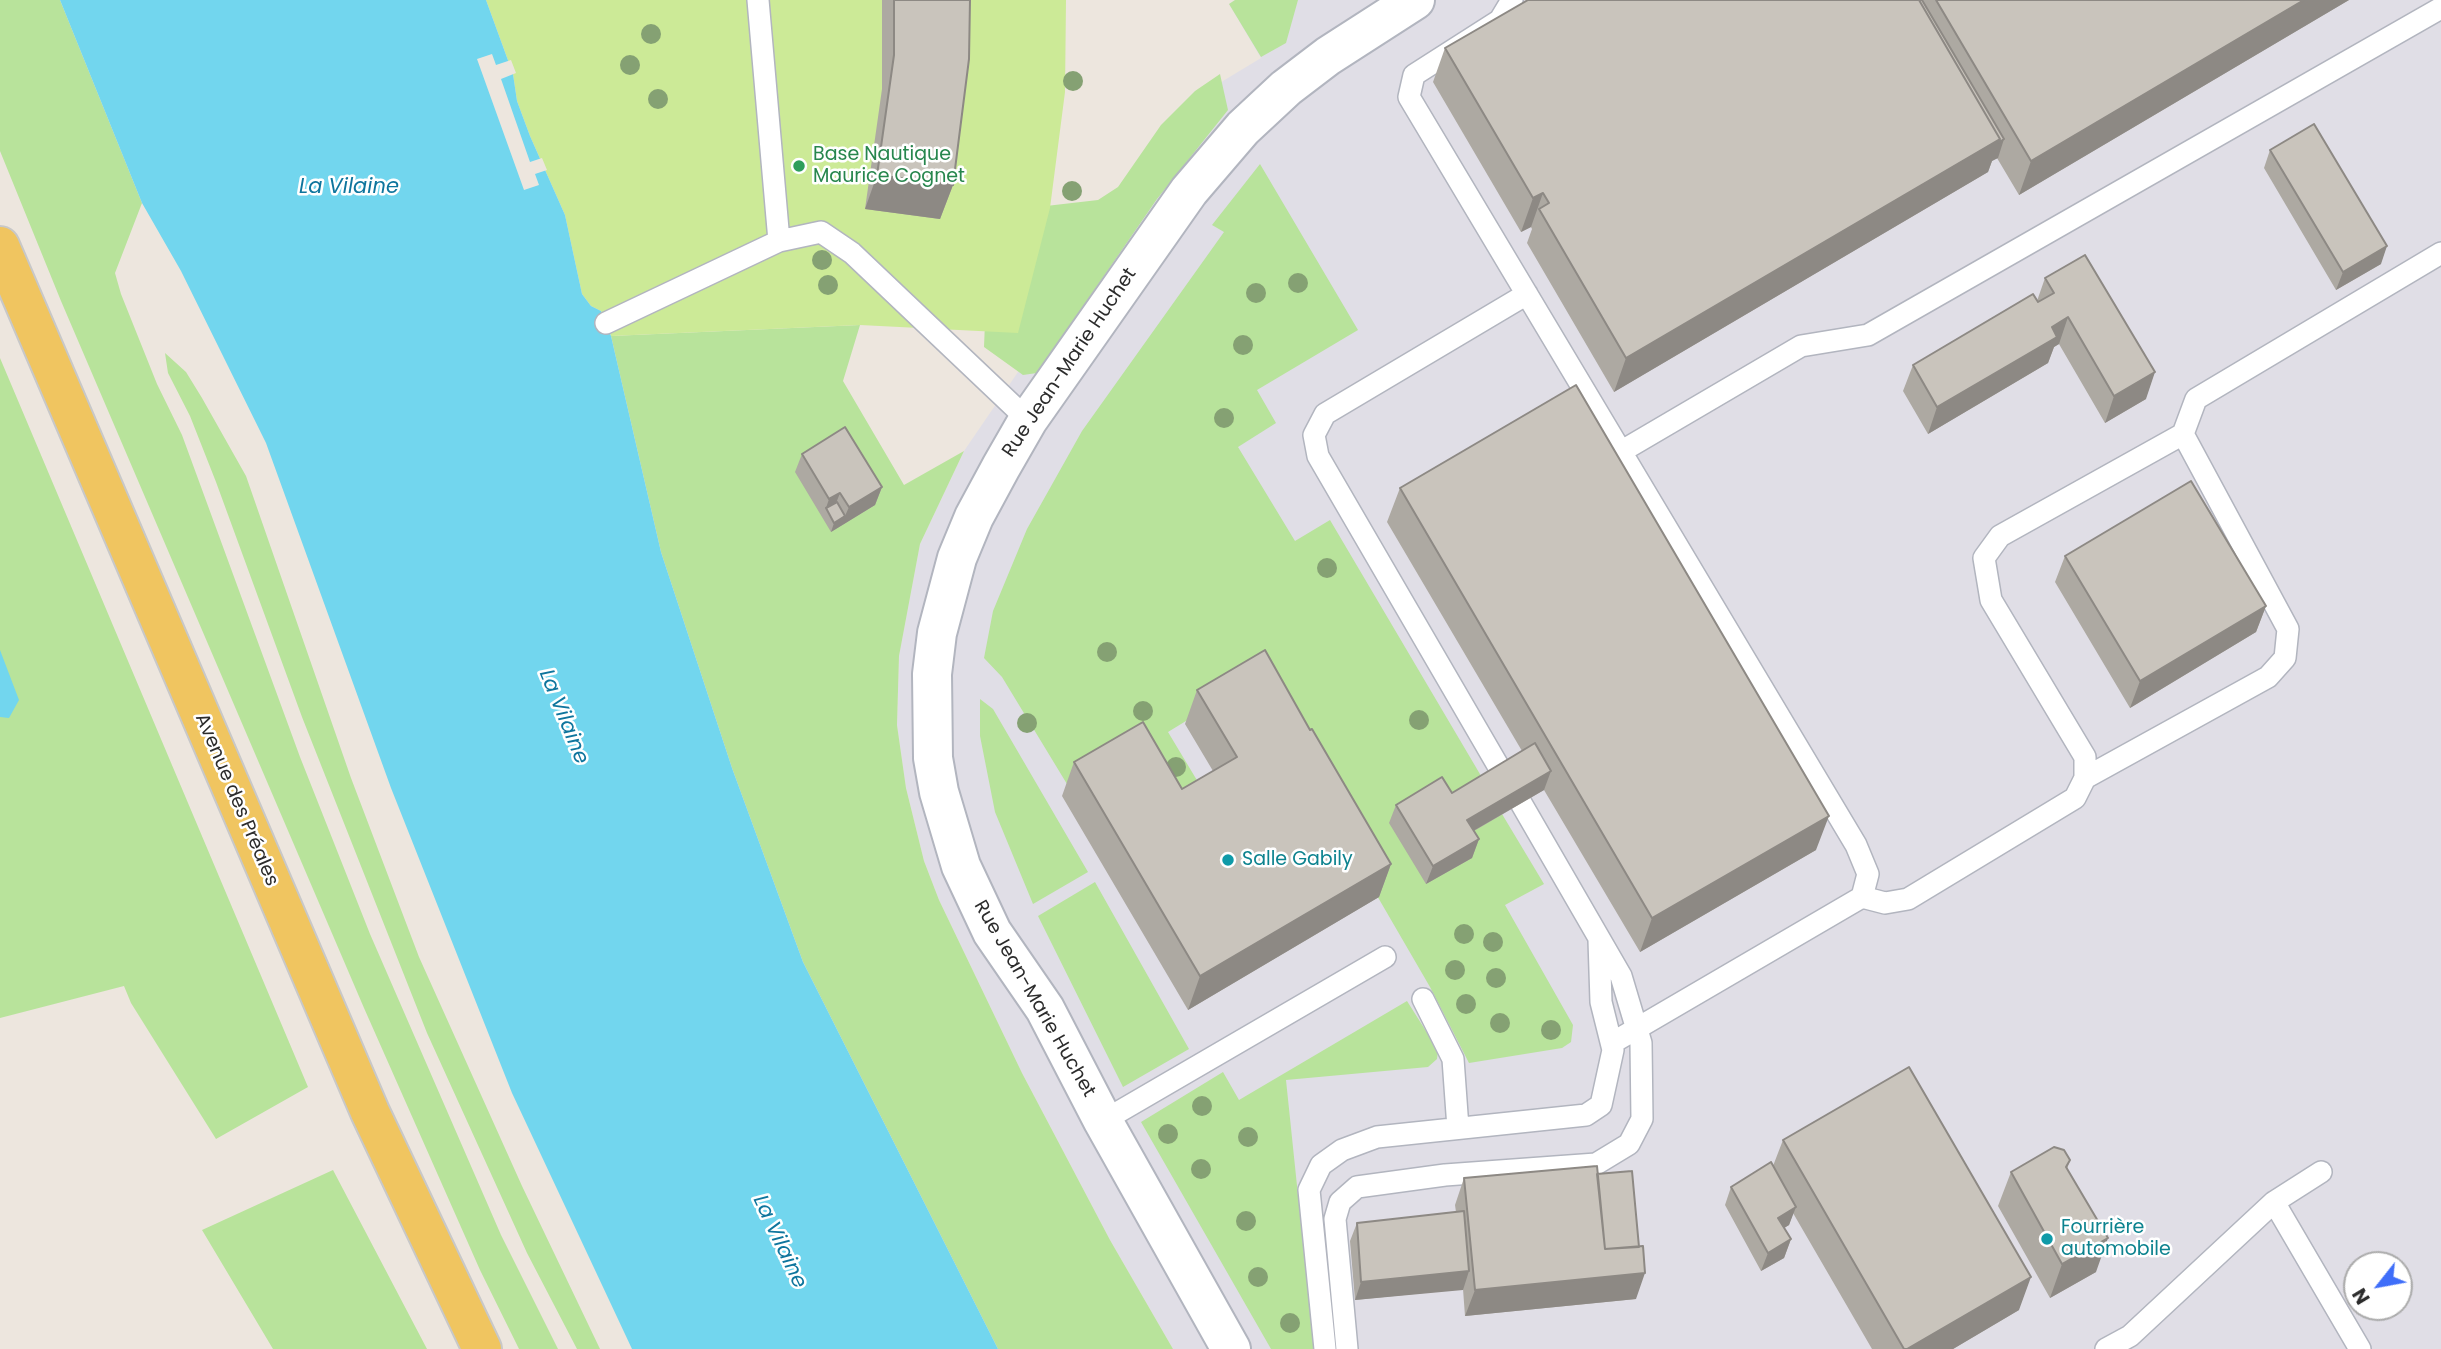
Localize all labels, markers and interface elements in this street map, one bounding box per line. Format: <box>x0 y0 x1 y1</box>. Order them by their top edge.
place label: Base Nautique Maurice Cognet <box>813 144 965 188</box>
marker: Base Nautique Maurice Cognet <box>791 158 807 174</box>
water label: La Vilaine <box>299 175 399 201</box>
street label: Rue Jean-Marie Huchet <box>998 264 1142 462</box>
water label: La Vilaine <box>533 666 593 768</box>
street label: Avenue des Préales <box>189 710 283 890</box>
place label: Salle Gabily <box>1242 849 1353 871</box>
marker: Salle Gabily <box>1220 852 1236 868</box>
street label: Rue Jean-Marie Huchet <box>968 897 1100 1101</box>
water label: La Vilaine <box>746 1191 812 1293</box>
place label: Fourrière automobile <box>2061 1217 2171 1261</box>
marker: Fourrière automobile <box>2039 1231 2055 1247</box>
north arrow <box>2343 1251 2413 1321</box>
text: N <box>2346 1283 2377 1309</box>

